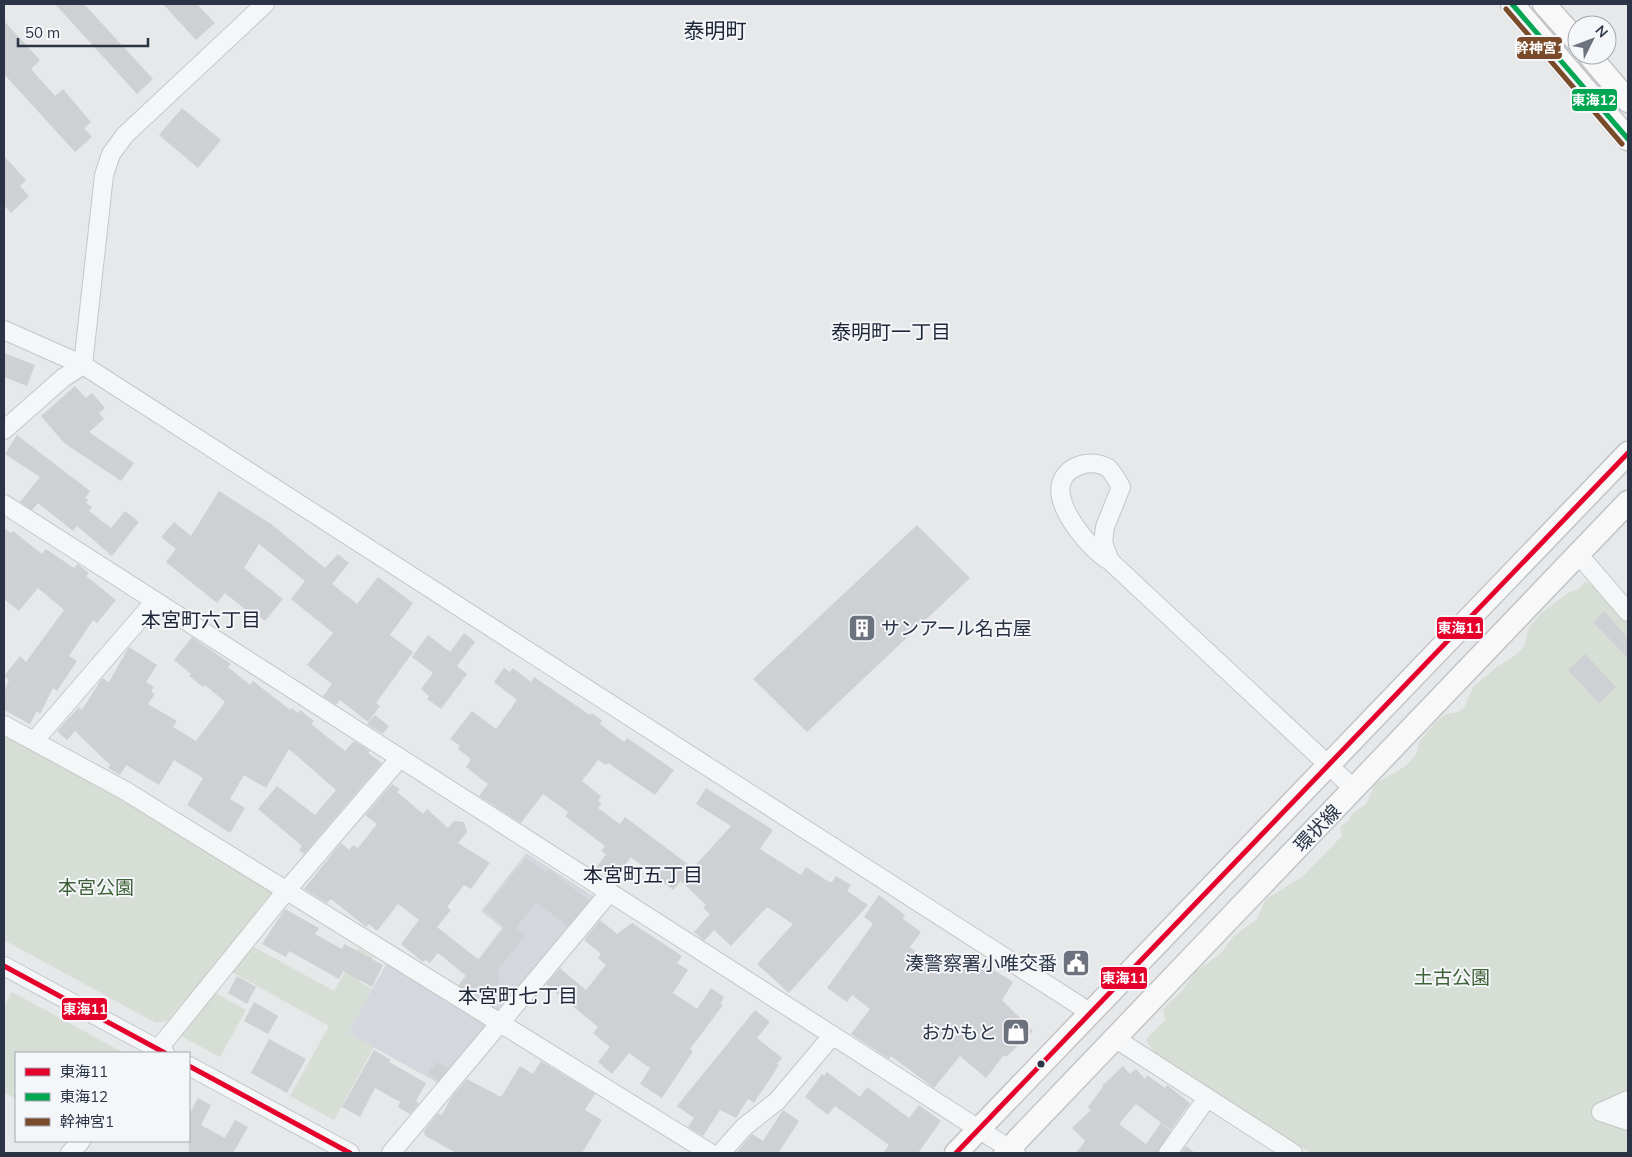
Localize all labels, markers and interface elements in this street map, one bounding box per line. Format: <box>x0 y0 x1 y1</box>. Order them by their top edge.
scale bar <box>18 15 148 47</box>
north arrow <box>1567 15 1617 65</box>
district label: 泰明町 <box>684 17 747 43</box>
text: N <box>1591 21 1612 41</box>
text: 50 m <box>25 23 60 42</box>
line badge: 幹神宮1 <box>1516 36 1563 60</box>
text: 幹神宮1 <box>1515 39 1565 57</box>
line badge: 東海12 <box>1571 88 1618 112</box>
text: 東海12 <box>1572 91 1616 109</box>
district label: 泰明町一丁目 <box>831 319 951 344</box>
district label: 本宮町六丁目 <box>141 607 261 632</box>
building icon: サンアール名古屋 <box>847 613 877 643</box>
place label: サンアール名古屋 <box>881 616 1032 640</box>
line badge: 東海11 <box>1436 616 1484 640</box>
text: 東海11 <box>1438 619 1482 637</box>
street label: 環状線 <box>1289 799 1345 857</box>
district label: 本宮町五丁目 <box>583 862 703 887</box>
park label: 本宮公園 <box>58 875 134 899</box>
public building icon: 湊警察署小唯交番 <box>1061 948 1091 978</box>
place label: 湊警察署小唯交番 <box>905 951 1057 975</box>
park label: 土古公園 <box>1414 965 1490 989</box>
line badge: 東海11 <box>1100 966 1148 990</box>
text: 東海11 <box>1102 969 1146 987</box>
district label: 本宮町七丁目 <box>458 983 578 1008</box>
line badge: 東海11 <box>61 997 108 1021</box>
text: 東海11 <box>63 1000 107 1018</box>
shop icon: おかもと <box>1001 1017 1031 1047</box>
place label: おかもと <box>921 1020 997 1044</box>
legend <box>15 1052 190 1142</box>
unlabelled marker <box>1036 1059 1046 1069</box>
text: 東海11 <box>60 1062 108 1081</box>
text: 東海12 <box>60 1087 108 1106</box>
text: 幹神宮1 <box>60 1112 114 1131</box>

